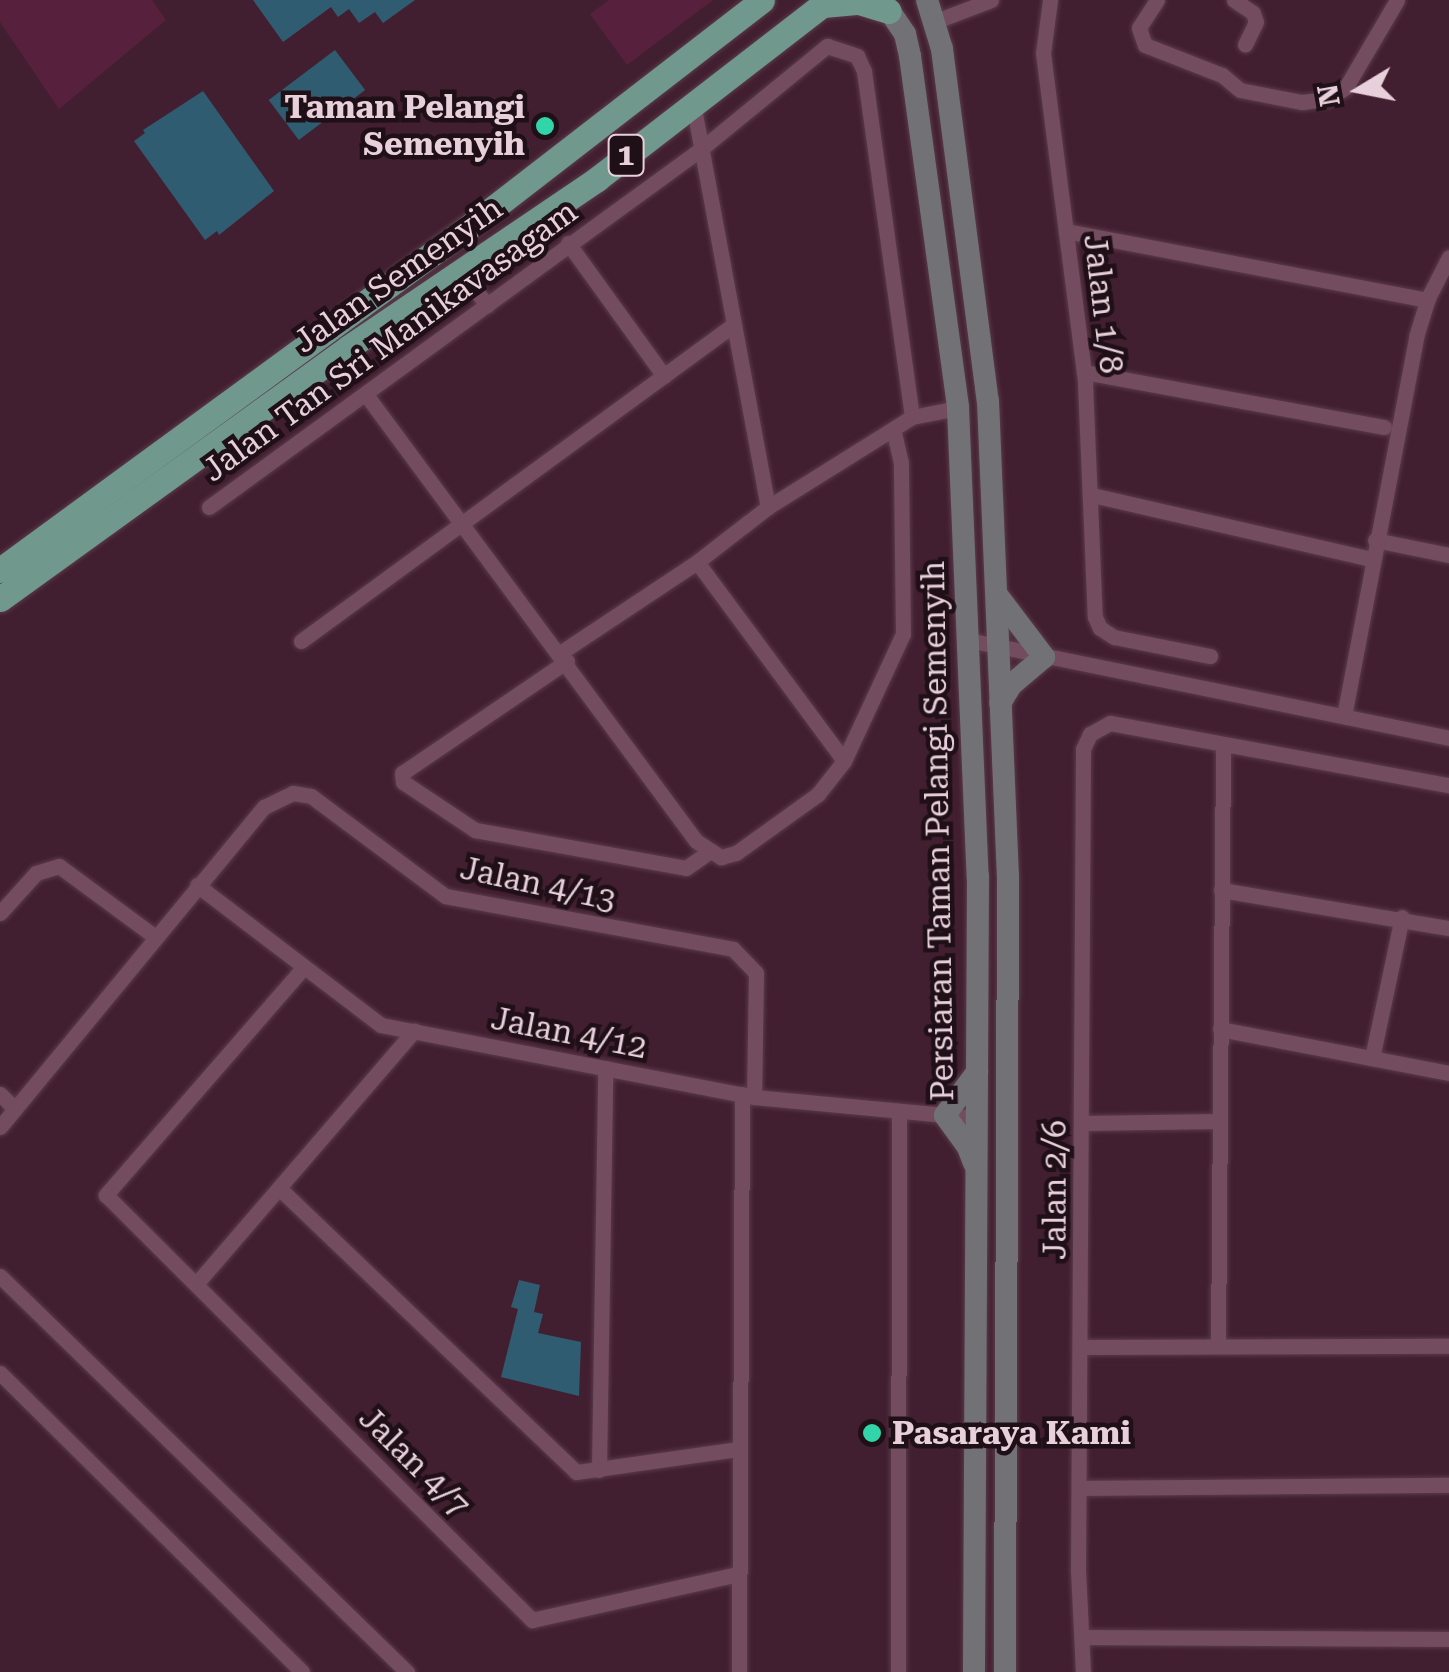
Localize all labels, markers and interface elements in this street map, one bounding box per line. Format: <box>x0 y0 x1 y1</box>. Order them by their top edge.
north arrow <box>1309 40 1409 140</box>
text: N <box>1311 82 1347 109</box>
place label: Taman Pelangi Semenyih <box>284 89 525 164</box>
marker: Taman Pelangi Semenyih <box>534 115 556 137</box>
road number: 1 <box>606 130 646 180</box>
street label: Jalan Semenyih <box>286 189 510 361</box>
street label: Jalan Tan Sri Manikavasagam <box>195 192 585 490</box>
street label: Jalan 1/8 <box>1075 232 1131 376</box>
street label: Persiaran Taman Pelangi Semenyih <box>914 560 962 1102</box>
street label: Jalan 4/13 <box>457 849 619 919</box>
street label: Jalan 4/12 <box>488 999 650 1067</box>
street label: Jalan 2/6 <box>1036 1120 1074 1260</box>
street label: Jalan 4/7 <box>351 1399 477 1525</box>
place label: Pasaraya Kami <box>892 1414 1131 1452</box>
marker: Pasaraya Kami <box>861 1422 883 1444</box>

